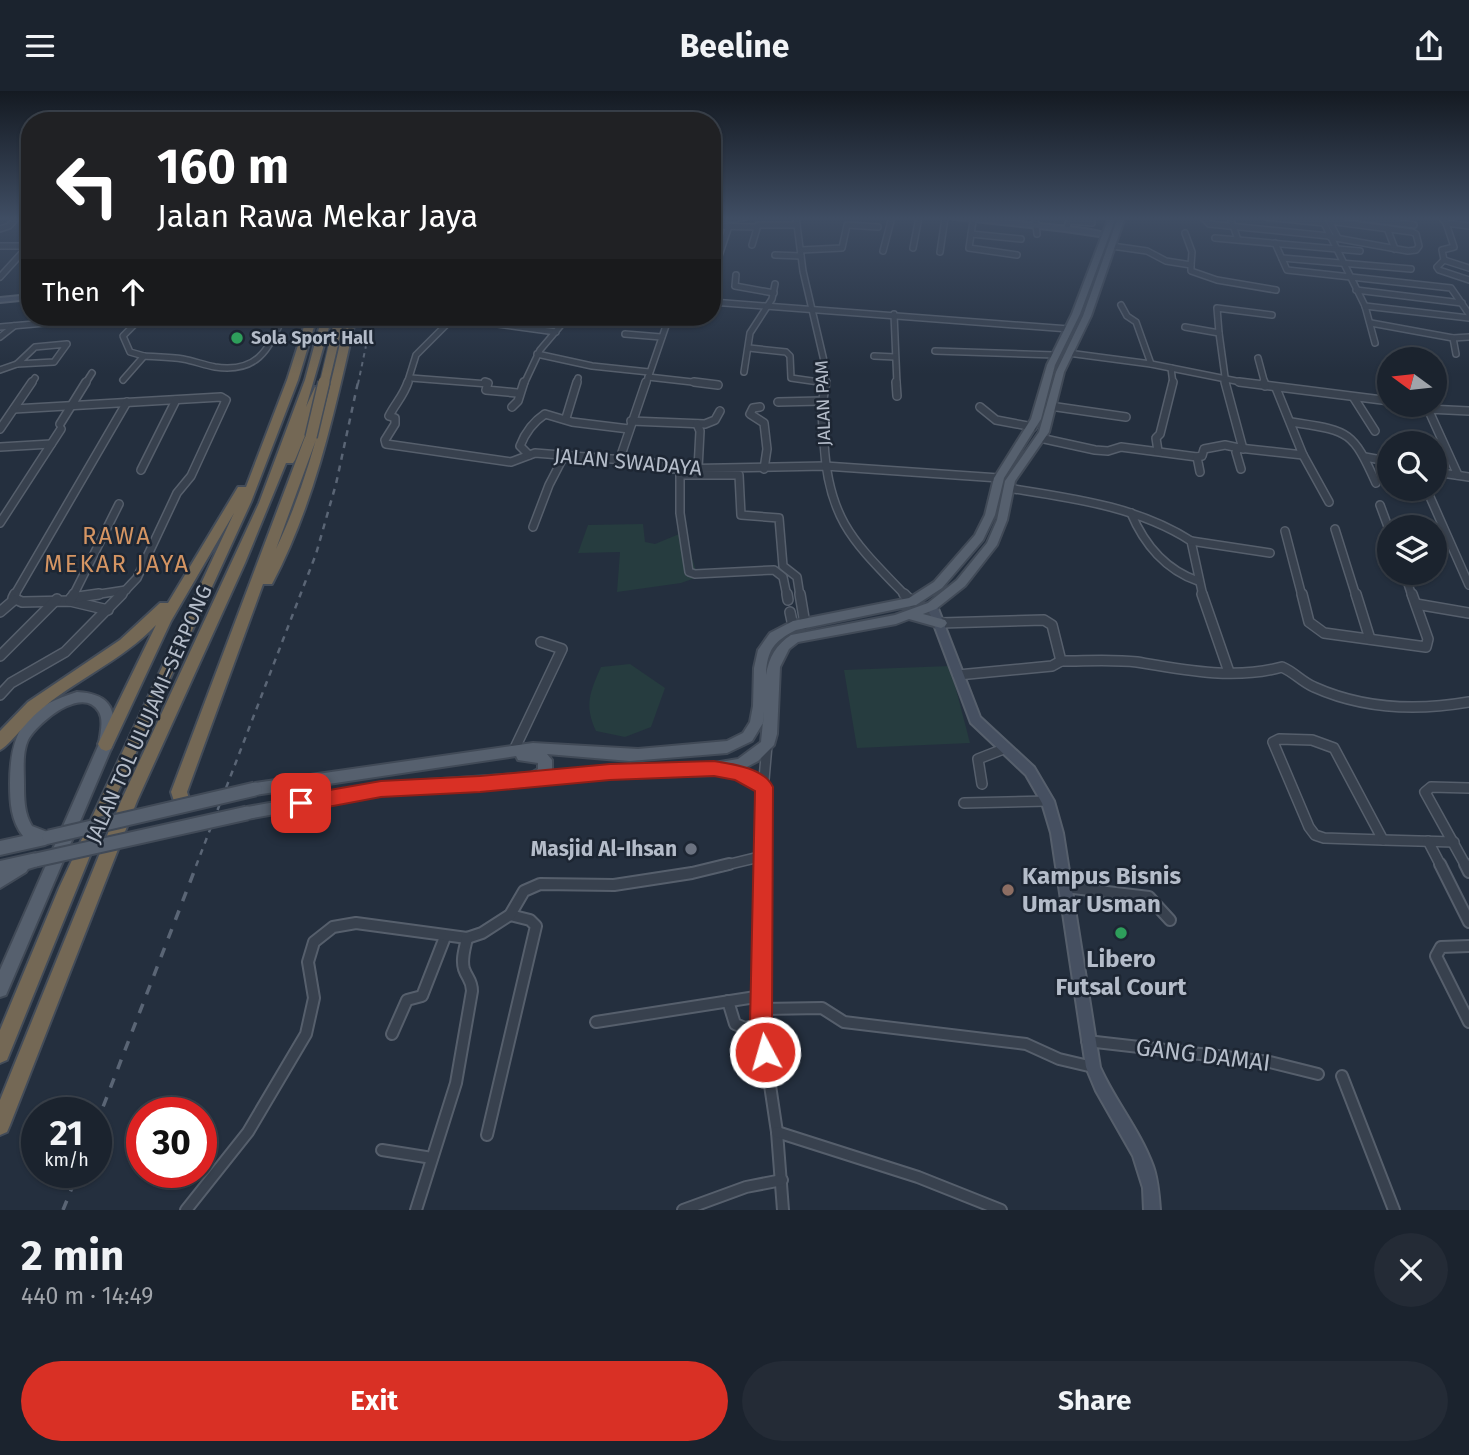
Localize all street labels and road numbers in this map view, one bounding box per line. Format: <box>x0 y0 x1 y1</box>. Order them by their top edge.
street label: JALAN PAM <box>811 360 835 446</box>
street label: JALAN SWADAYA <box>553 443 703 481</box>
street label: JALAN TOL ULUJAMI–SERPONG <box>80 581 218 847</box>
street label: GANG DAMAI <box>1134 1033 1272 1077</box>

